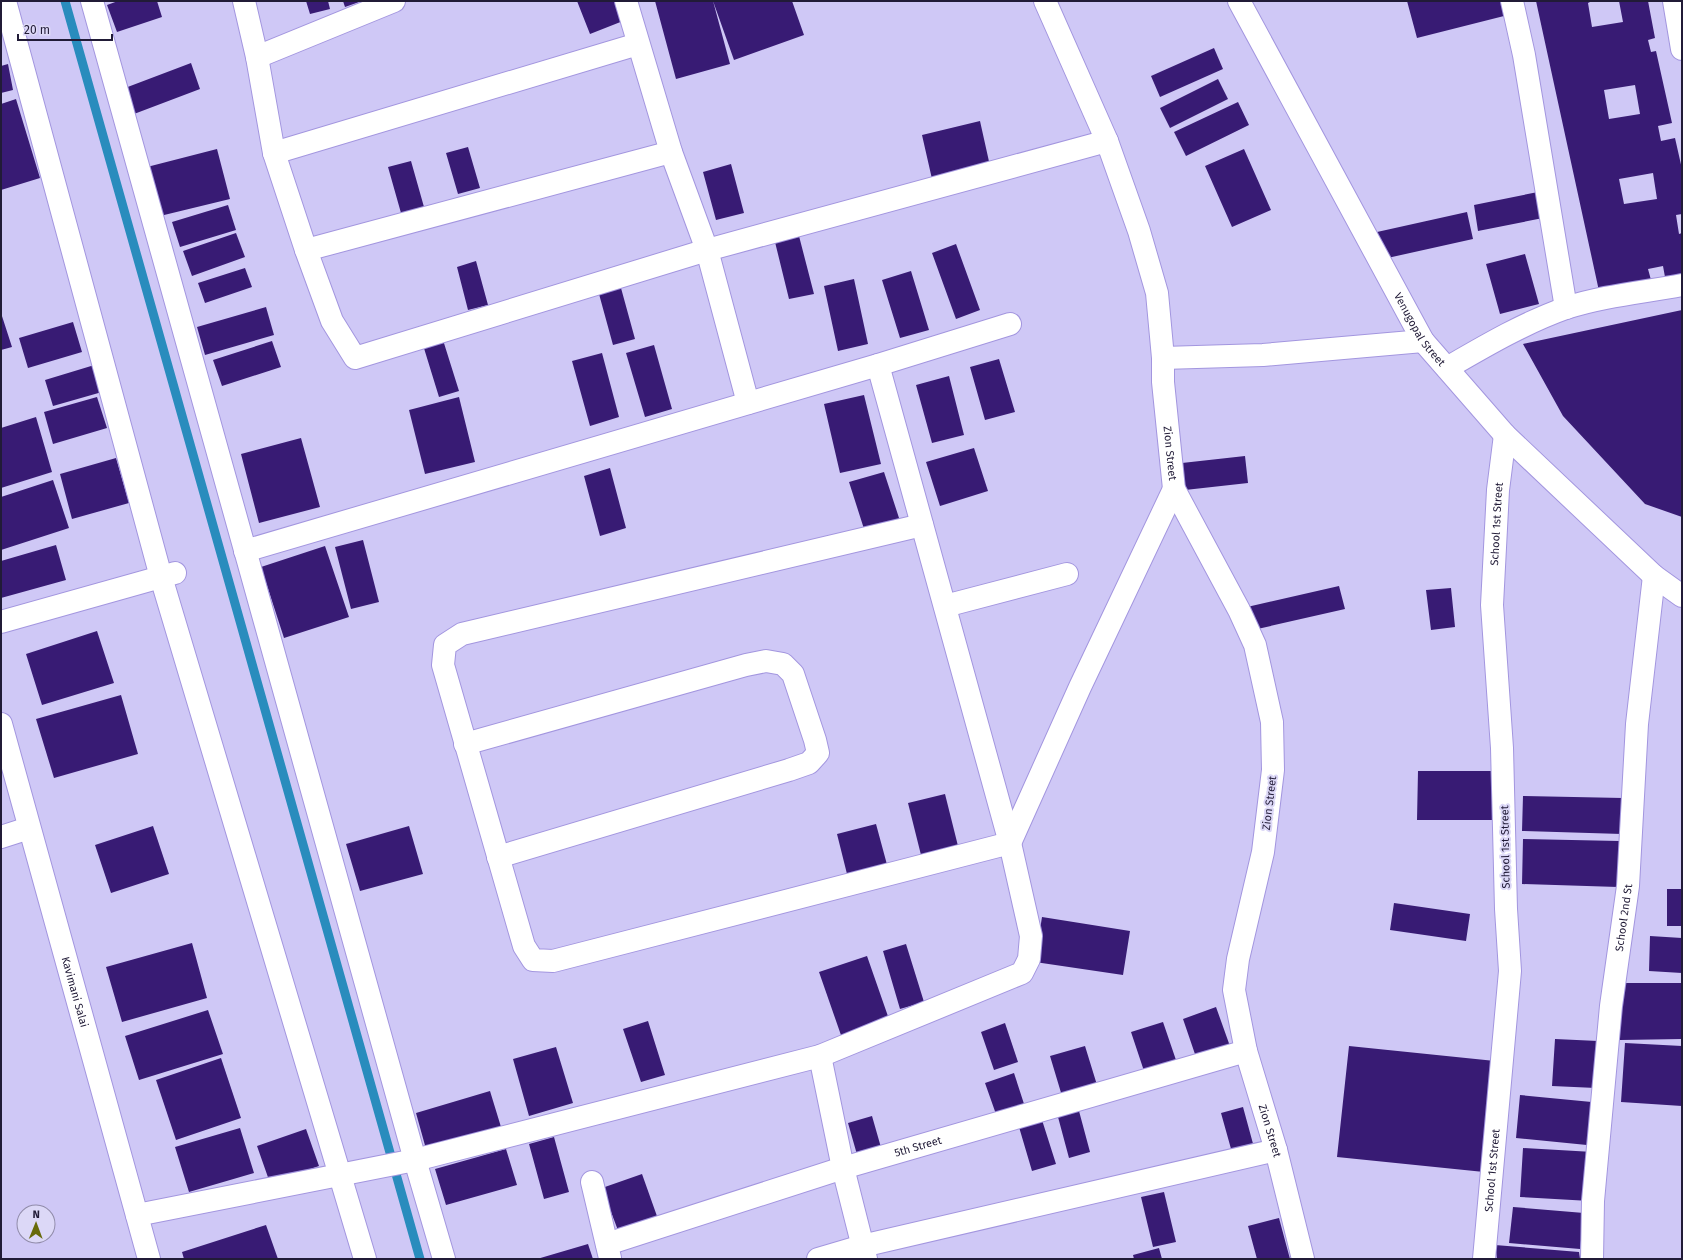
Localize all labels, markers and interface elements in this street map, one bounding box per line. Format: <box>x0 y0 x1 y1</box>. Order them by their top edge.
scale bar <box>18 16 112 42</box>
text: 20 m <box>24 23 50 37</box>
street label: Venugopal Street <box>1391 291 1448 369</box>
street label: Zion Street <box>1161 425 1179 481</box>
street label: School 1st Street <box>1488 481 1506 566</box>
street label: Zion Street <box>1260 775 1279 831</box>
street label: School 1st Street <box>1498 805 1513 889</box>
street label: School 2nd St <box>1613 884 1635 952</box>
street label: Kavimani Salai <box>59 955 91 1029</box>
street label: Zion Street <box>1256 1103 1284 1159</box>
street label: School 1st Street <box>1482 1128 1503 1213</box>
street label: 5th Street <box>893 1134 943 1160</box>
north arrow <box>16 1204 56 1244</box>
text: N <box>32 1208 40 1221</box>

